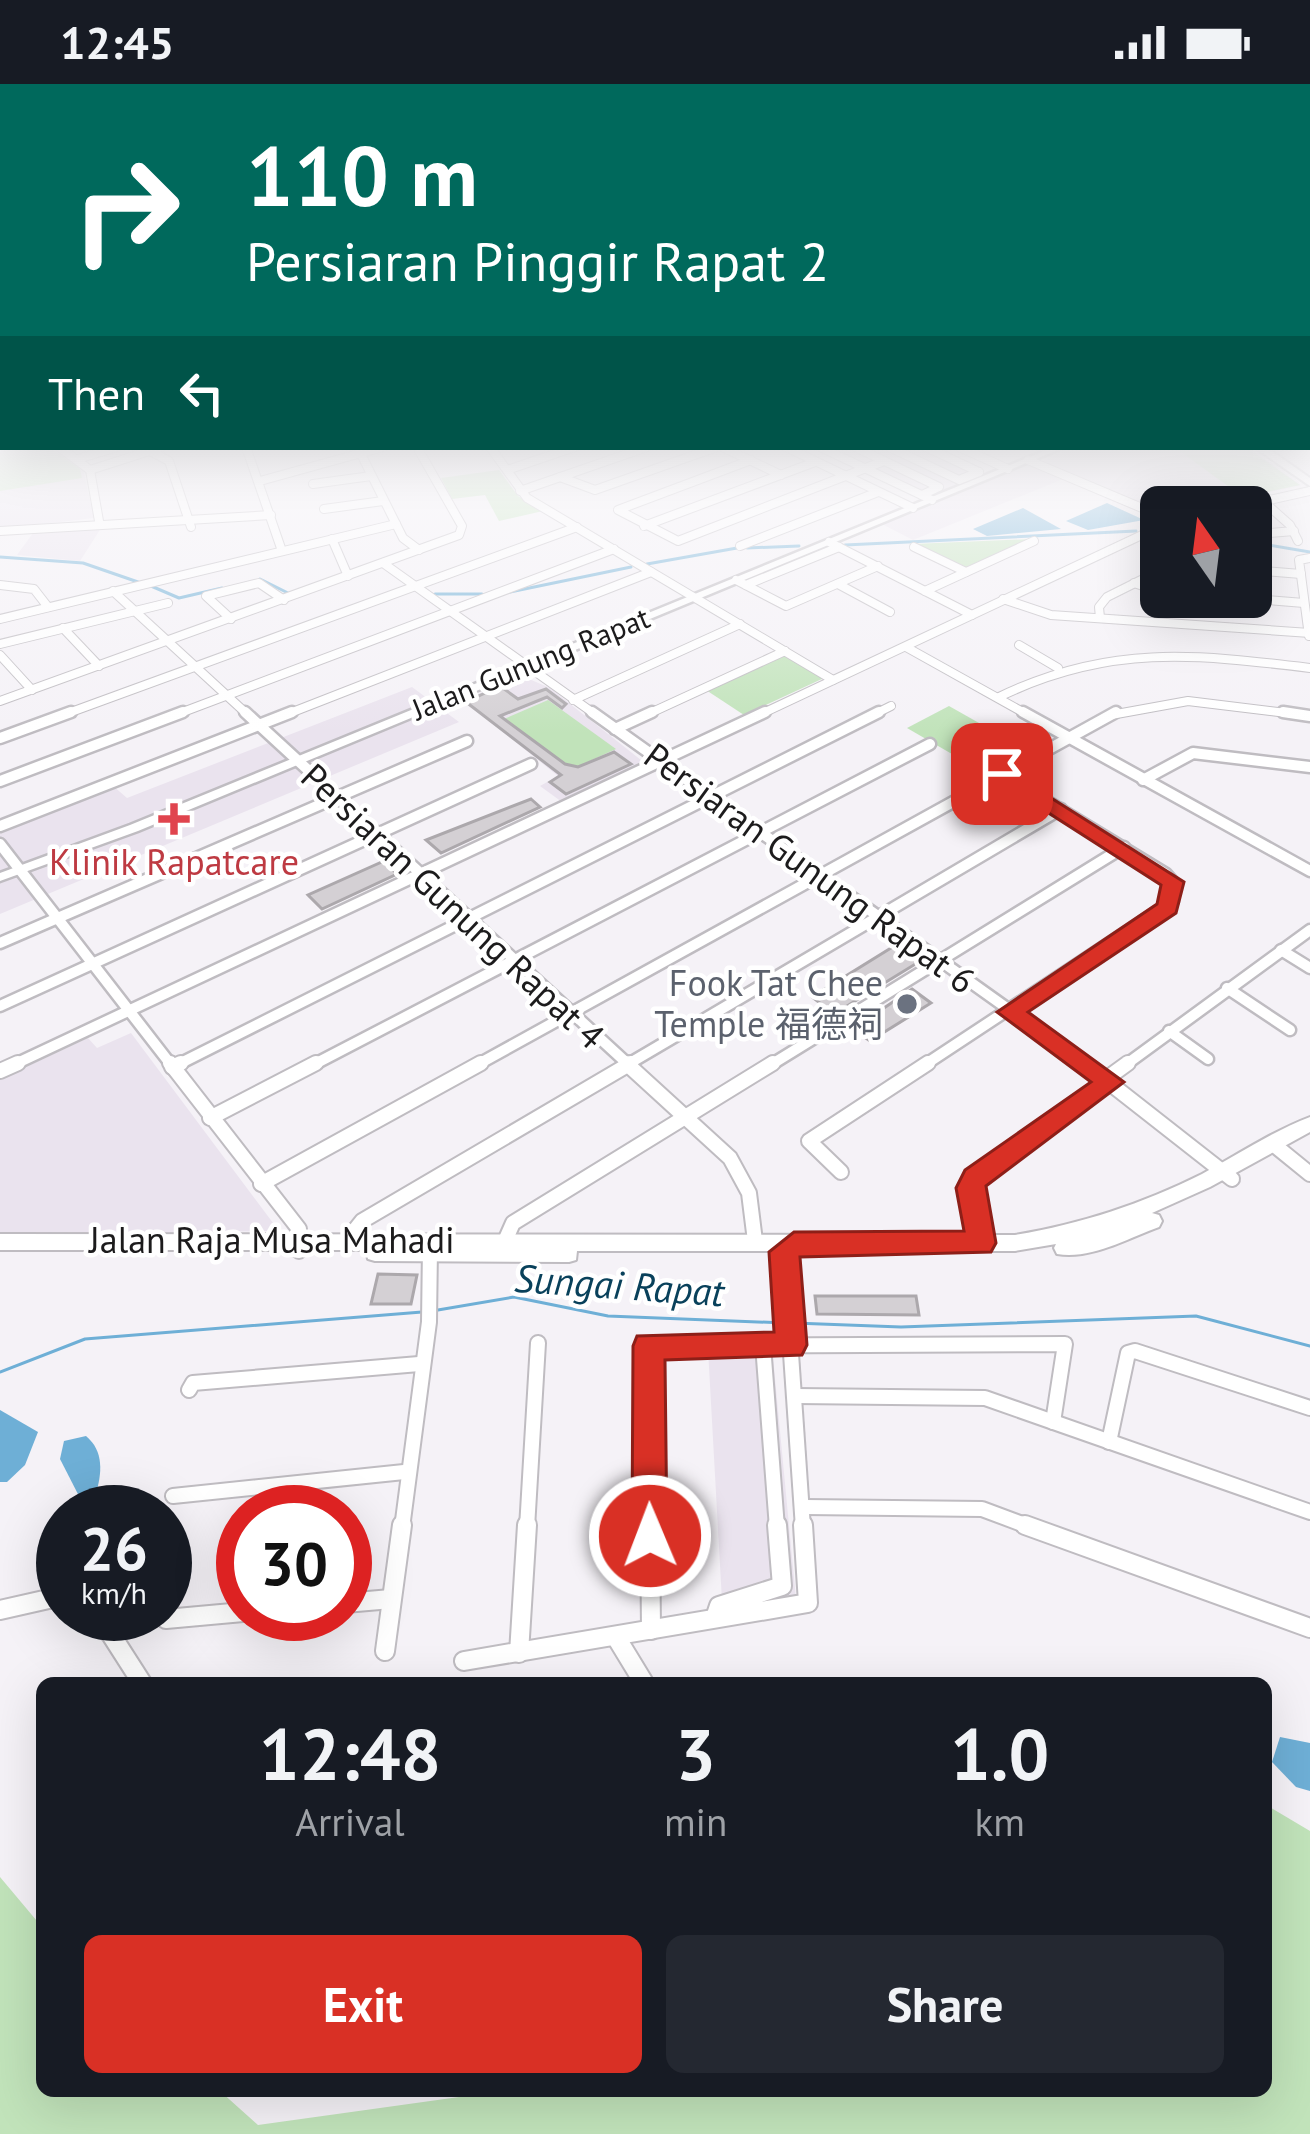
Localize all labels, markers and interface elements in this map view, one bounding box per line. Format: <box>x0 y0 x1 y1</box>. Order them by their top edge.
text: 12:45 <box>60 13 174 71</box>
text: 110 m <box>246 120 478 229</box>
icon: right <box>48 132 204 288</box>
text: Persiaran Pinggir Rapat 2 <box>246 226 829 296</box>
icon: left <box>169 360 235 426</box>
text: Then <box>48 364 145 422</box>
north arrow <box>1140 486 1272 618</box>
map controls <box>1140 486 1272 618</box>
street label: Jalan Gunung Rapat <box>404 597 655 729</box>
pin <box>951 723 1053 825</box>
street label: Persiaran Gunung Rapat 6 <box>635 732 985 1004</box>
icon: arrive <box>969 741 1035 807</box>
street label: Persiaran Gunung Rapat 4 <box>292 753 615 1059</box>
marker: Klinik Rapatcare <box>158 803 190 835</box>
place label: Klinik Rapatcare <box>49 838 299 885</box>
place label: Fook Tat Chee Temple 福德祠 <box>654 959 883 1047</box>
marker: Fook Tat Chee Temple 福德祠 <box>894 991 920 1017</box>
street label: Jalan Raja Musa Mahadi <box>87 1216 455 1263</box>
water label: Sungai Rapat <box>513 1252 727 1317</box>
position arrow <box>587 1473 713 1599</box>
speed limit sign: 30 <box>216 1485 372 1641</box>
text: 26 <box>80 1509 148 1587</box>
text: km/h <box>81 1573 147 1612</box>
text: 12:48 <box>259 1707 441 1800</box>
text: 3 <box>675 1707 716 1800</box>
text: 1.0 <box>950 1707 1049 1800</box>
text: Arrival <box>295 1796 405 1847</box>
text: min <box>664 1796 727 1847</box>
text: km <box>975 1796 1025 1847</box>
button: Exit <box>84 1935 642 2073</box>
button: Share <box>666 1935 1224 2073</box>

